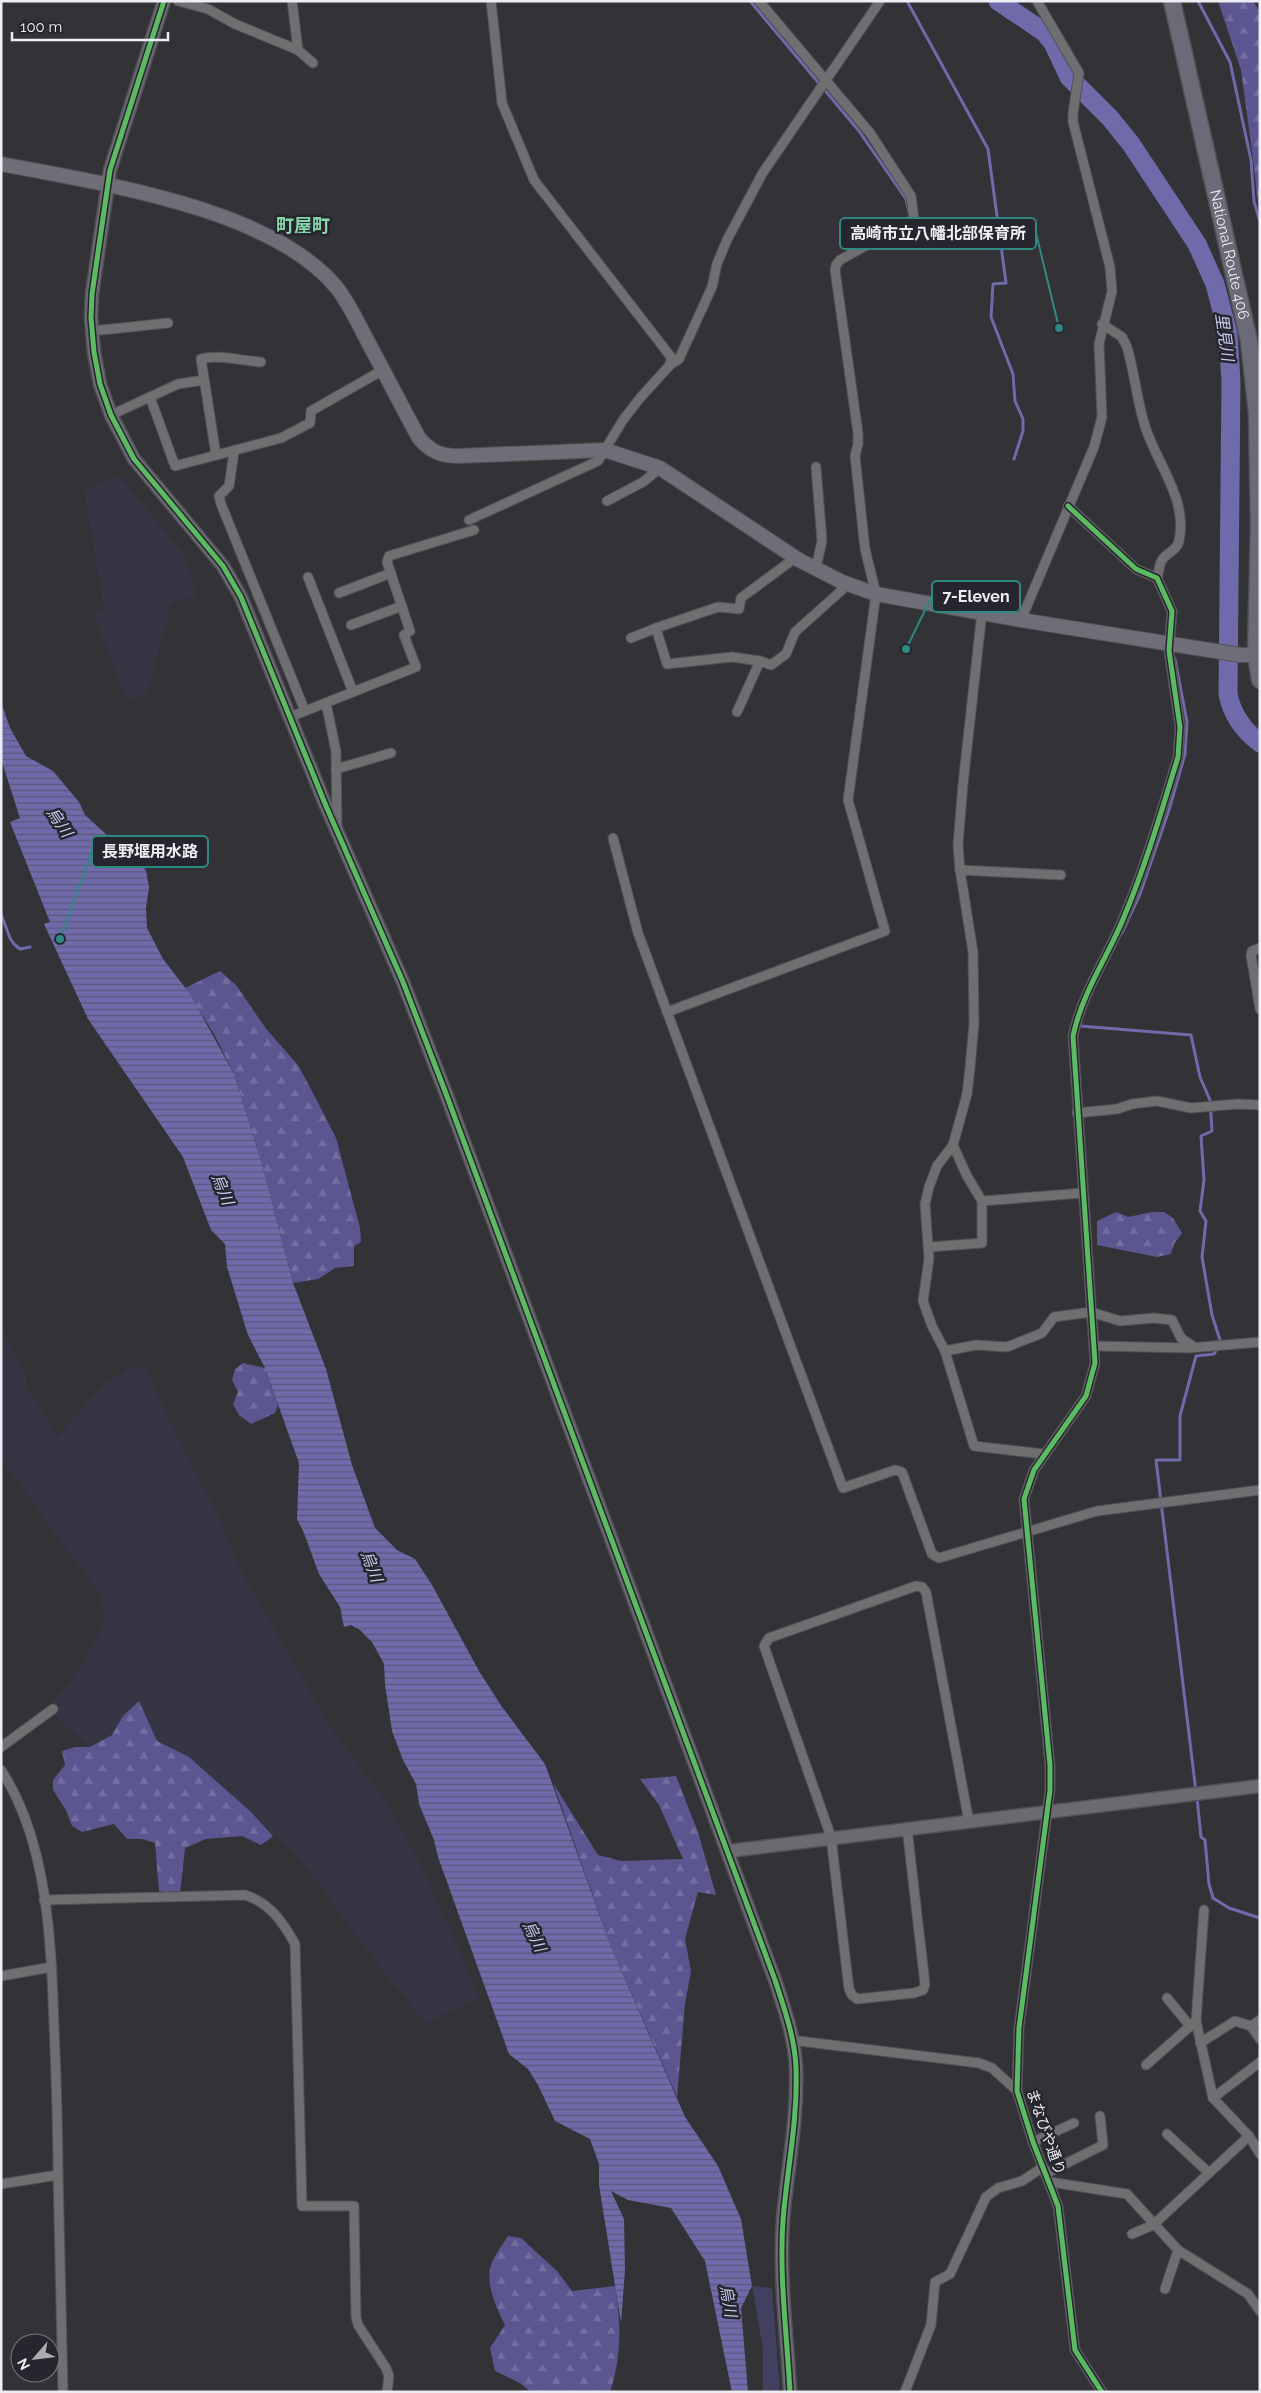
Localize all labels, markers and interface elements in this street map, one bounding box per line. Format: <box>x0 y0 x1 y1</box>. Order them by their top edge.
scale bar <box>12 10 169 42</box>
text: 100 m <box>20 18 62 36</box>
street label: National Route 406 <box>1206 188 1253 321</box>
district label: 町屋町 <box>276 215 330 236</box>
callout: 高崎市立八幡北部保育所 <box>840 218 1036 249</box>
text: 高崎市立八幡北部保育所 <box>850 224 1026 243</box>
water label: 里見川 <box>1212 312 1238 364</box>
callout: 7-Eleven <box>932 581 1020 612</box>
text: 7-Eleven <box>942 587 1010 606</box>
water label: 烏川 <box>43 804 78 843</box>
callout: 長野堰用水路 <box>92 836 208 867</box>
text: 長野堰用水路 <box>102 842 198 861</box>
water label: 烏川 <box>208 1171 238 1209</box>
water label: 烏川 <box>357 1548 387 1586</box>
water label: 烏川 <box>519 1918 551 1957</box>
street label: まなびや通り <box>1023 2087 1069 2177</box>
water label: 烏川 <box>716 2284 741 2320</box>
north arrow <box>10 2333 60 2383</box>
text: N <box>14 2356 33 2373</box>

